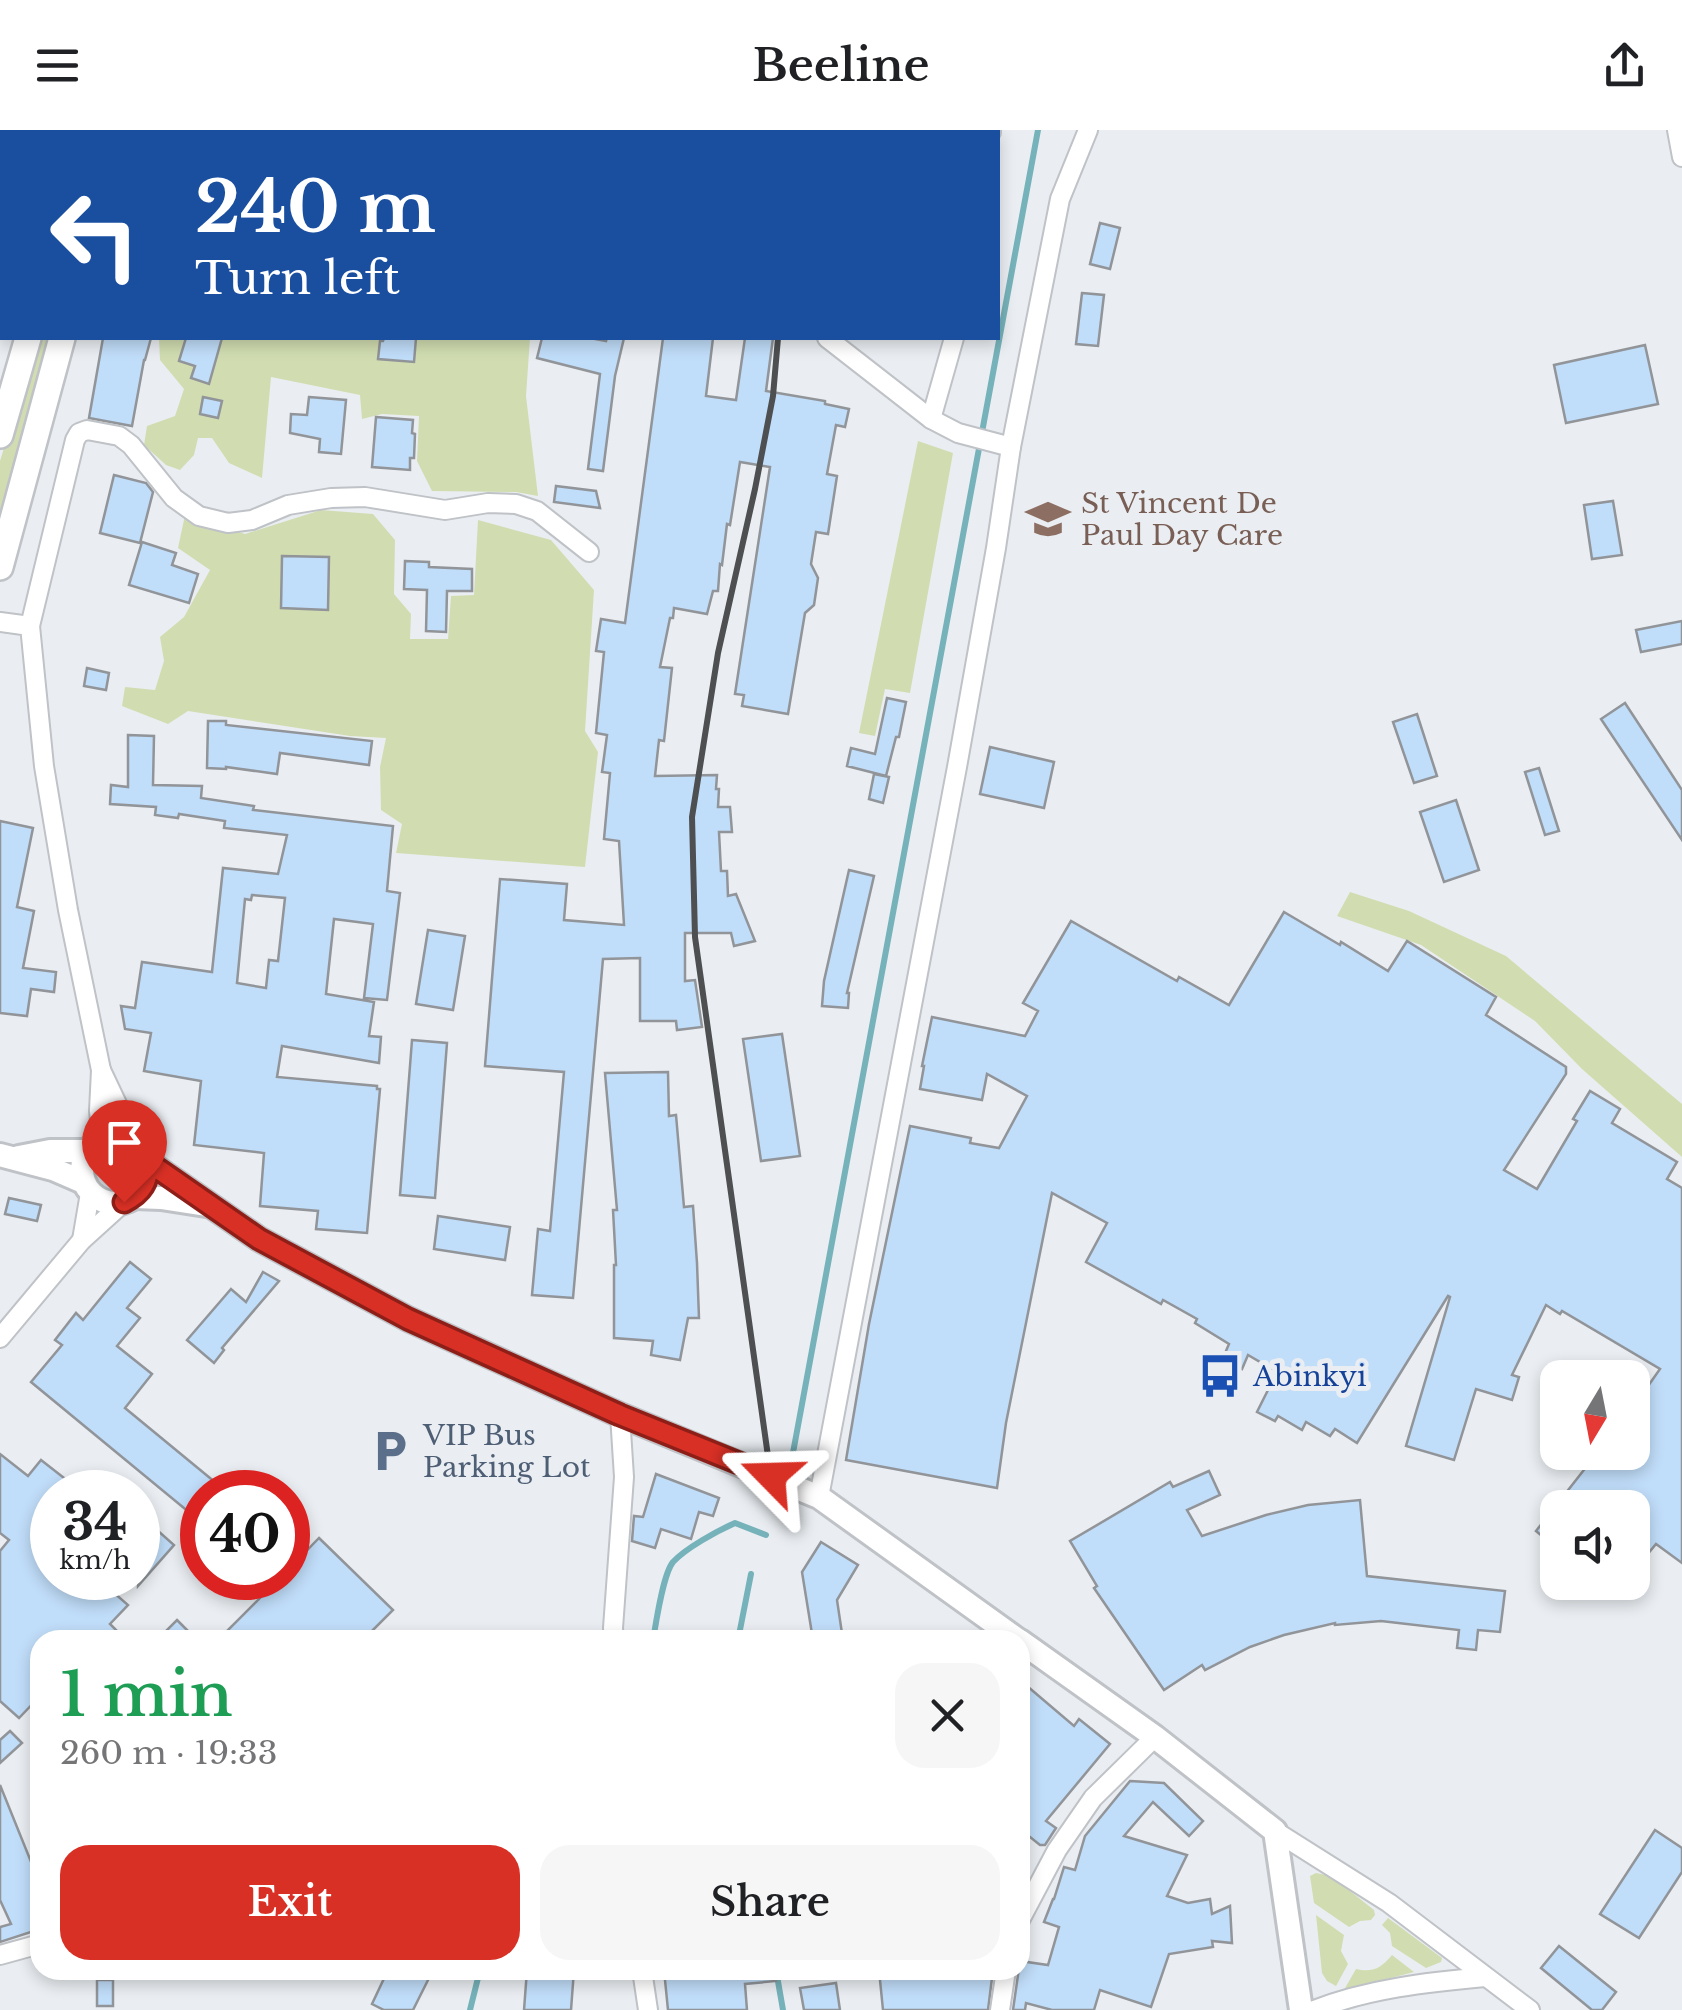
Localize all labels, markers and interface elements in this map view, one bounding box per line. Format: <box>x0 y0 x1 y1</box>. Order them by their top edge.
text: Beeline <box>752 37 930 93</box>
icon: menu <box>30 38 85 93</box>
icon: share <box>1597 38 1652 93</box>
text: 240 m <box>195 164 436 251</box>
icon: left <box>30 170 160 300</box>
text: Turn left <box>195 250 400 306</box>
place label: St Vincent De Paul Day Care <box>1081 486 1283 553</box>
school or university icon: St Vincent De Paul Day Care <box>1024 495 1072 543</box>
pin <box>82 1100 167 1203</box>
icon: arrive <box>97 1115 152 1170</box>
bus stop icon: Abinkyi <box>1196 1352 1244 1400</box>
place label: Abinkyi <box>1252 1359 1366 1394</box>
north arrow <box>1540 1360 1650 1470</box>
map controls <box>1540 1360 1650 1600</box>
place label: VIP Bus Parking Lot <box>422 1418 591 1485</box>
position arrow <box>719 1424 823 1528</box>
parking icon: VIP Bus Parking Lot <box>366 1427 414 1475</box>
speed limit sign: 40 <box>180 1470 310 1600</box>
button: sound <box>1540 1490 1650 1600</box>
text: 34 <box>62 1491 128 1554</box>
text: km/h <box>60 1545 130 1576</box>
text: 1 min <box>60 1658 233 1732</box>
button: close <box>895 1663 1000 1768</box>
text: 260 m · 19:33 <box>60 1733 278 1773</box>
button: Exit <box>60 1845 520 1960</box>
button: Share <box>540 1845 1000 1960</box>

